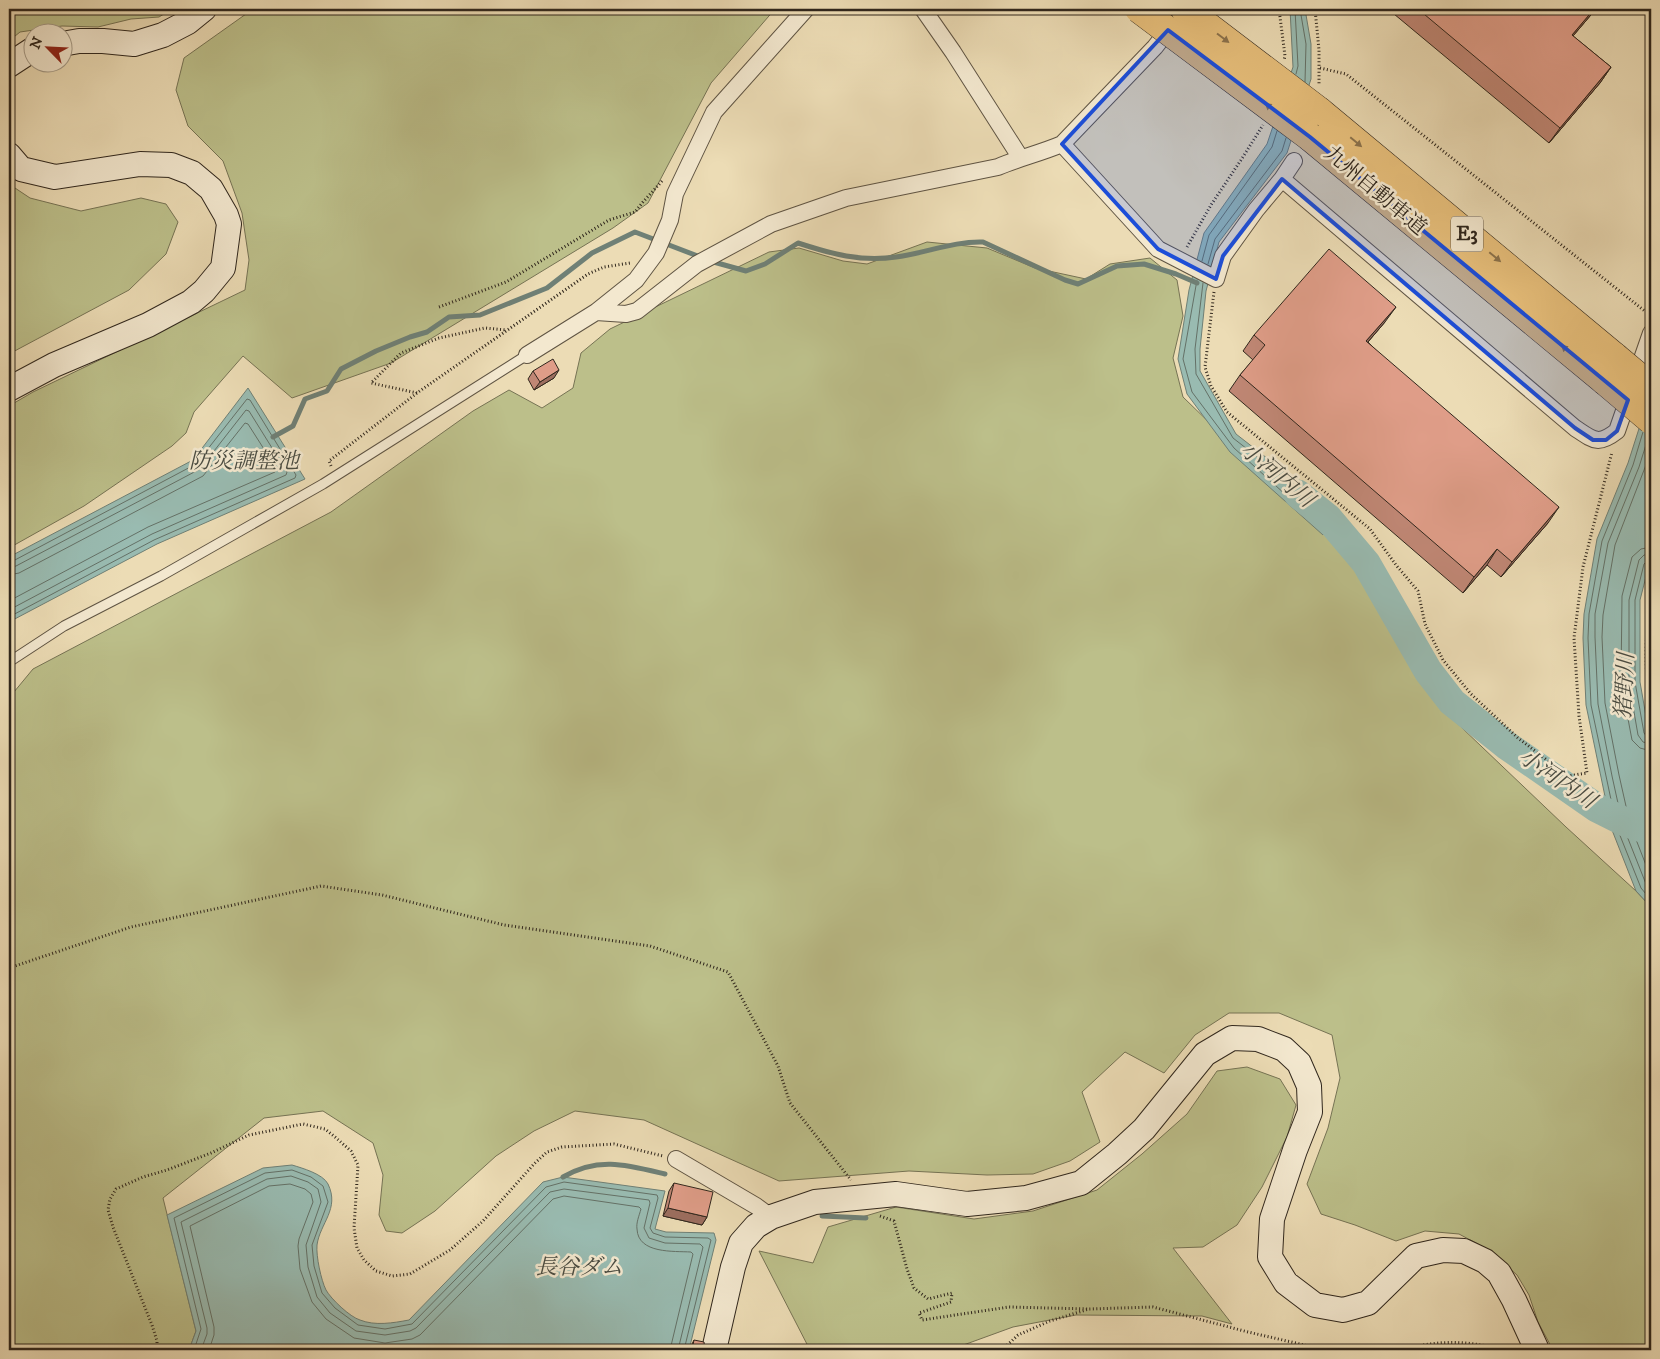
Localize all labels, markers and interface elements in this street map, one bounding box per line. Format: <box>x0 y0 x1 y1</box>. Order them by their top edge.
north arrow <box>22 22 72 72</box>
one-way arrow <box>1216 33 1230 43</box>
text: N <box>26 34 48 52</box>
one-way arrow <box>1264 103 1278 113</box>
one-way arrow <box>1350 136 1363 147</box>
street label: 九州自動車道 <box>1318 141 1432 241</box>
road number: E3 <box>1451 216 1483 252</box>
one-way arrow <box>1488 251 1501 262</box>
one-way arrow <box>1561 345 1574 356</box>
water label: 小河内川 <box>1235 436 1321 515</box>
water label: 防災調整池 <box>189 448 302 475</box>
water label: 猪野川 <box>1610 650 1640 720</box>
water label: 小河内川 <box>1513 743 1603 816</box>
water label: 長谷ダム <box>535 1254 623 1281</box>

